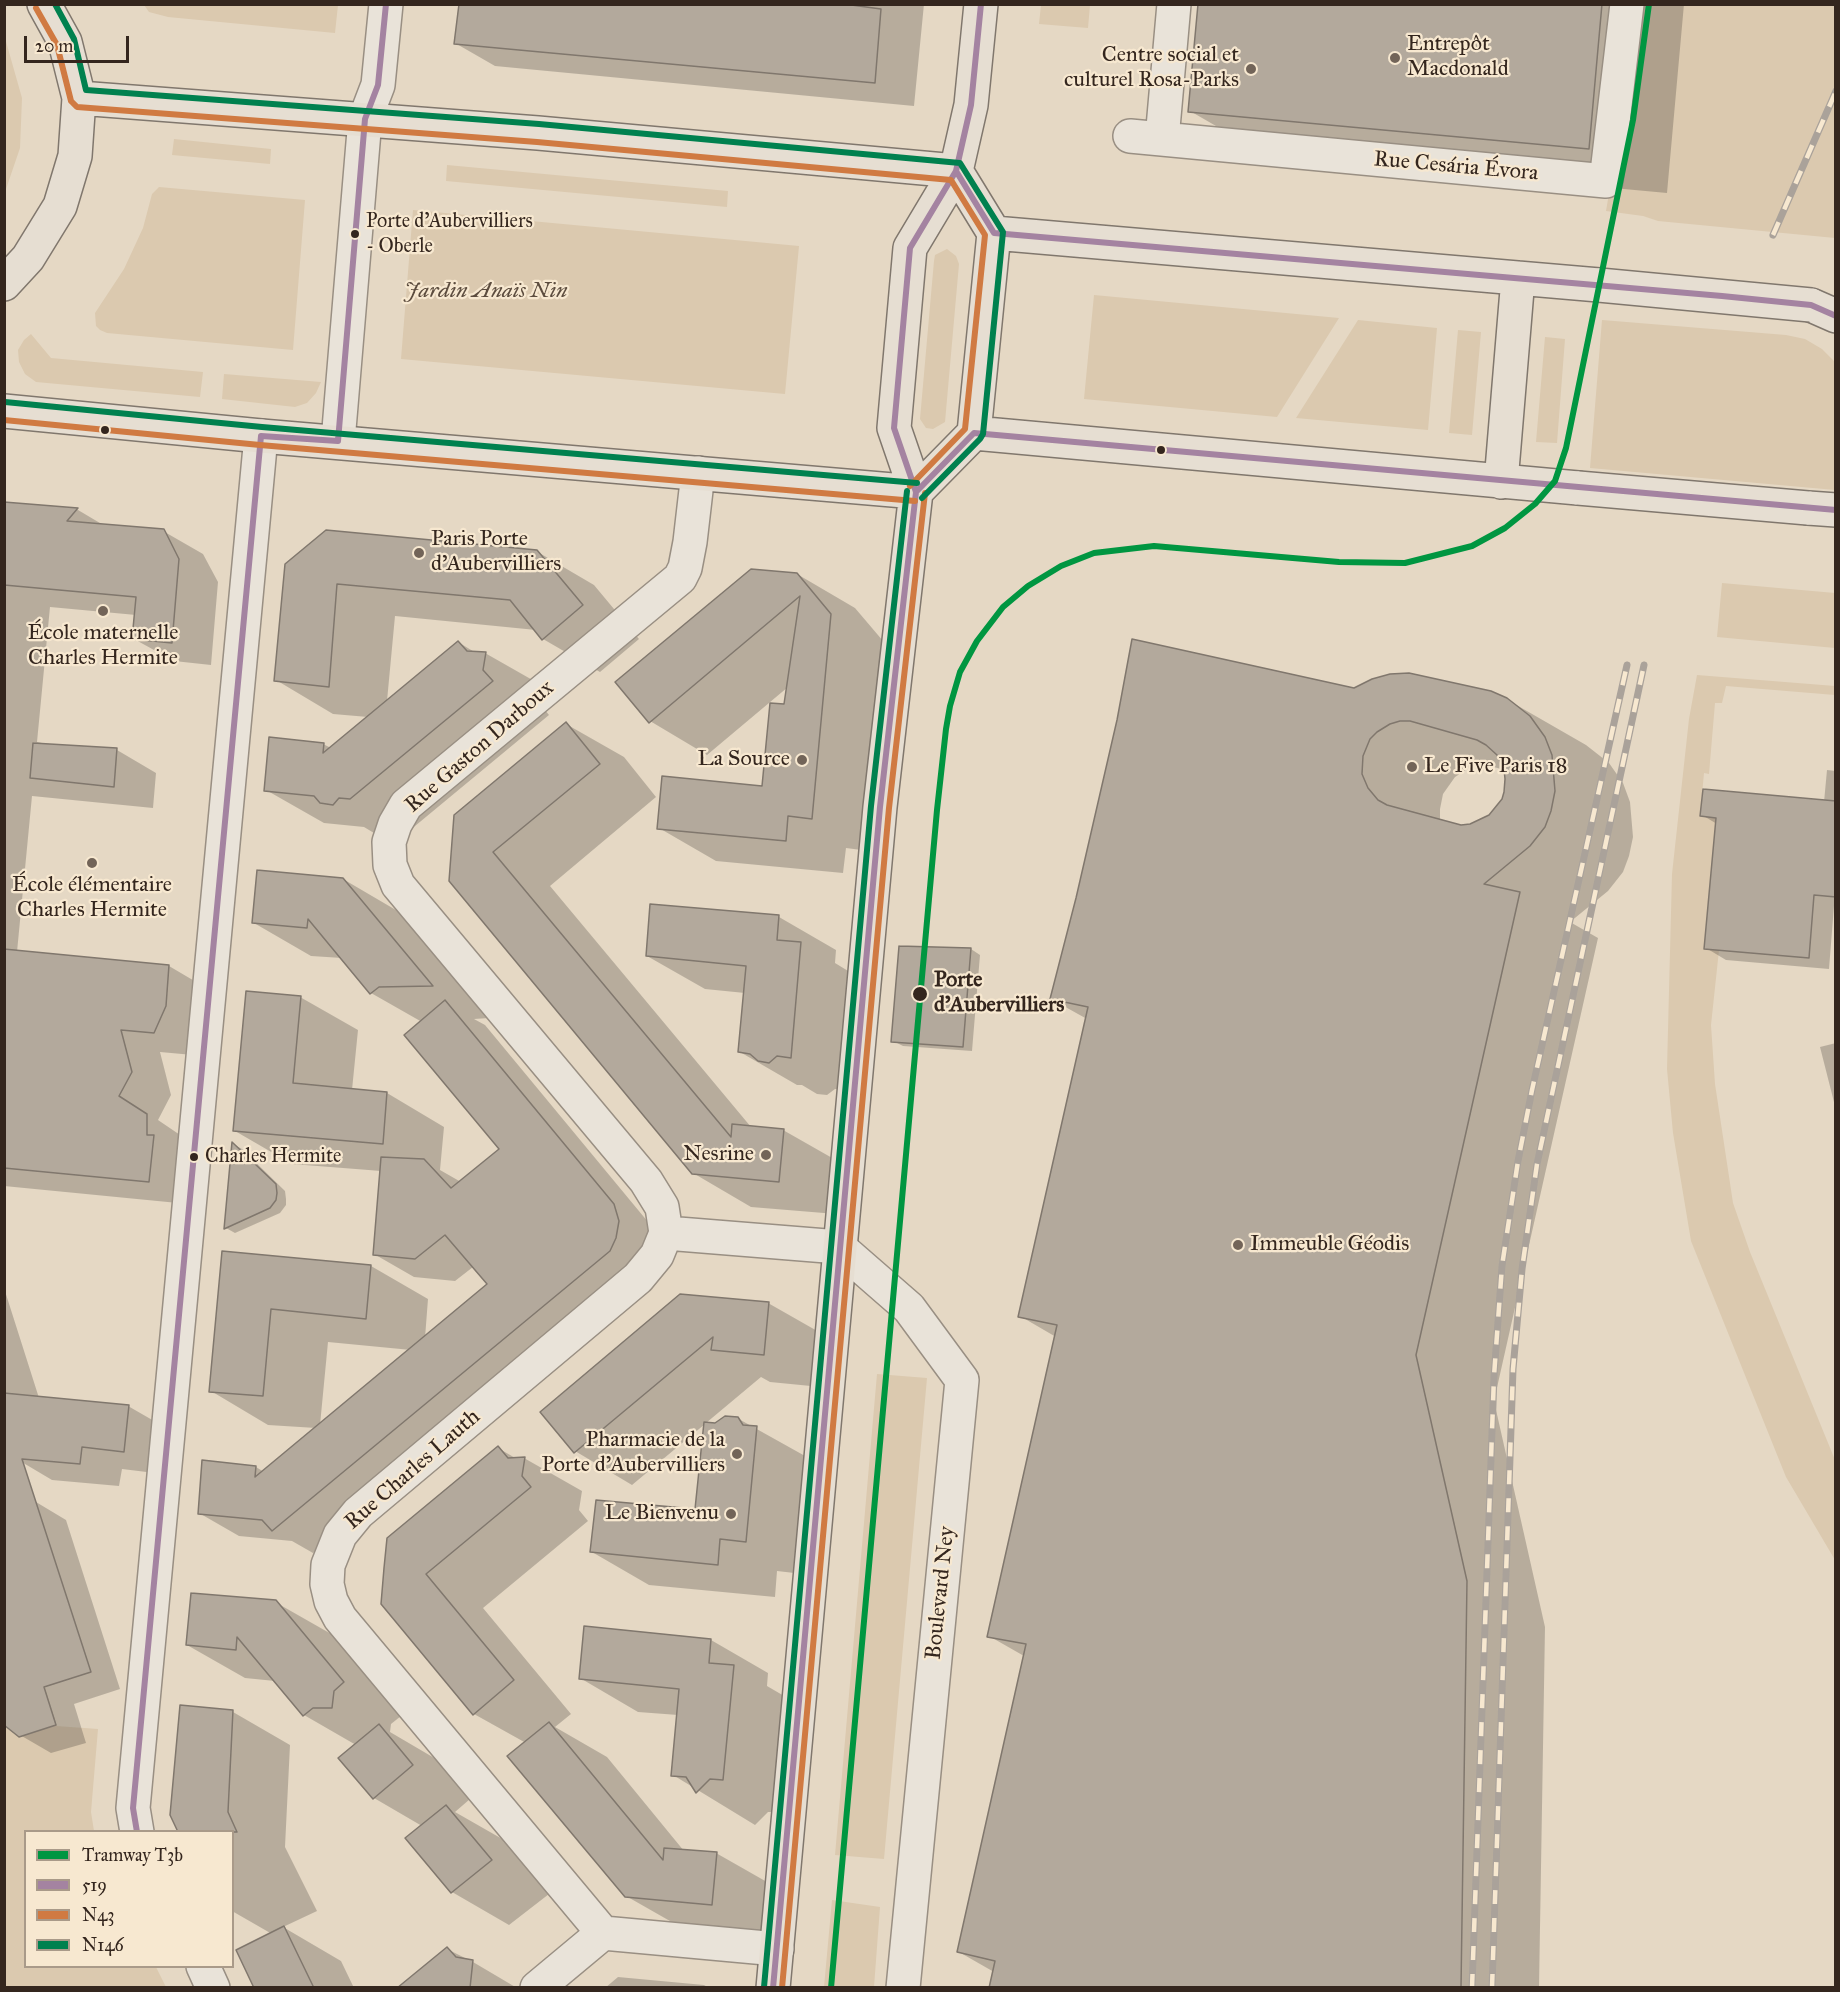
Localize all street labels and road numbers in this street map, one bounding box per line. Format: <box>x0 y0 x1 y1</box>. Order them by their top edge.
street label: Rue Cesária Évora <box>1373 147 1539 187</box>
street label: Rue Gaston Darboux <box>400 675 560 819</box>
street label: Rue Charles Lauth <box>340 1404 486 1536</box>
street label: Boulevard Ney <box>921 1525 961 1661</box>

